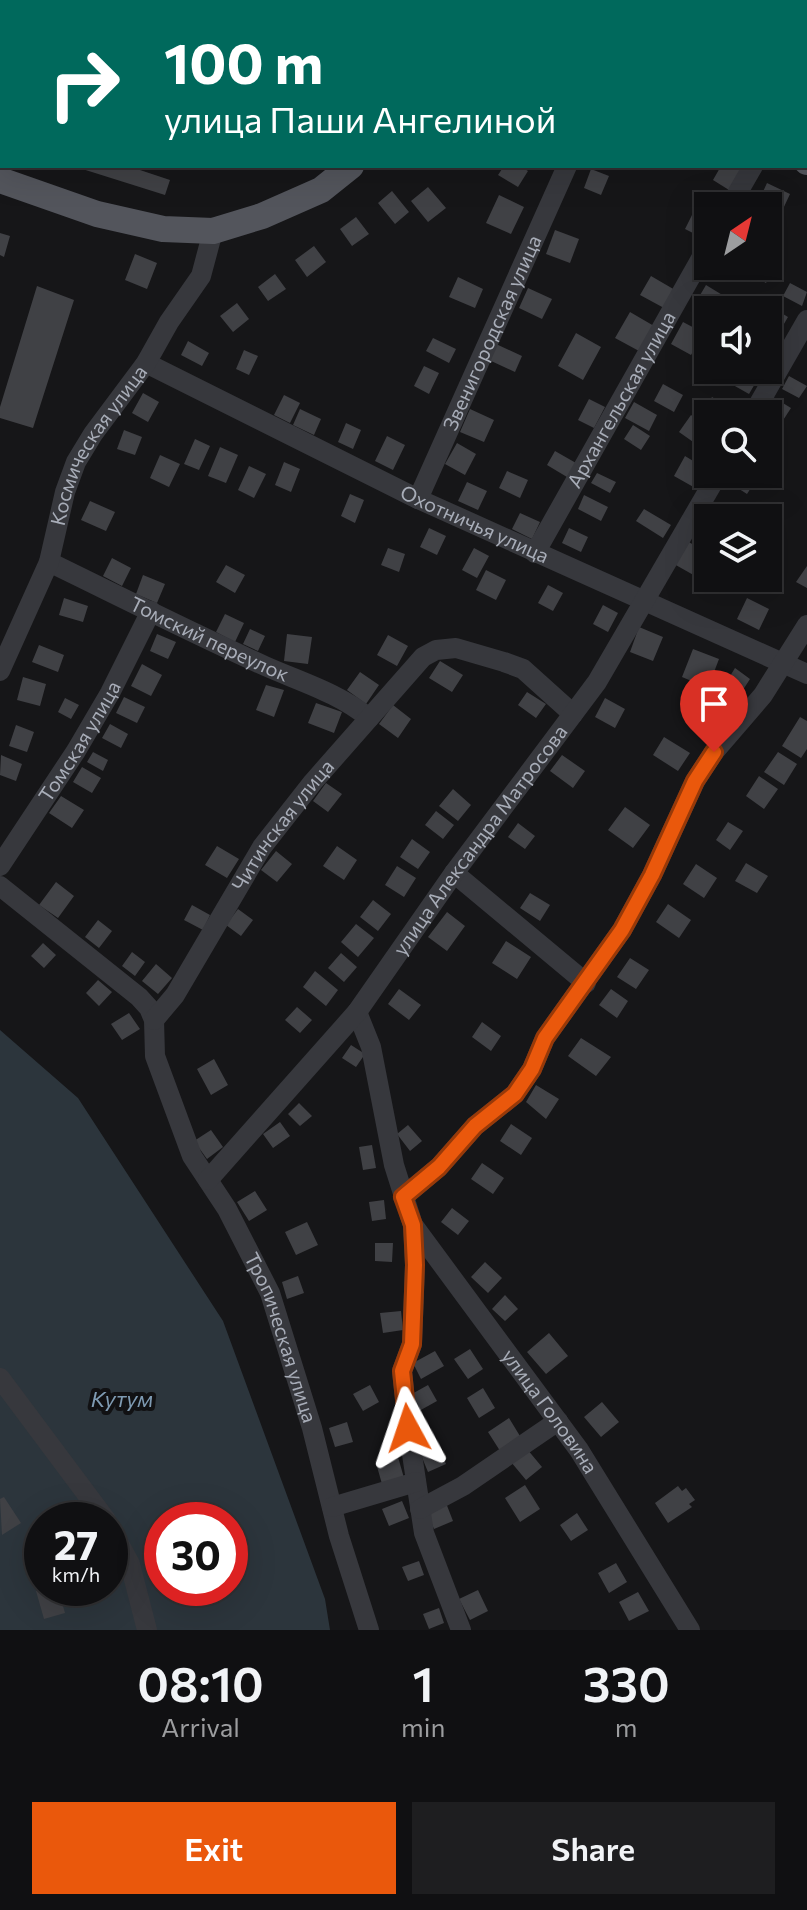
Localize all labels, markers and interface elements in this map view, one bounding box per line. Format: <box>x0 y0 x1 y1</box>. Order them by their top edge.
text: 100 m <box>164 27 323 96</box>
icon: right <box>32 32 136 136</box>
text: улица Паши Ангелиной <box>164 96 556 140</box>
north arrow <box>694 192 782 280</box>
map controls <box>694 192 782 592</box>
street label: Звенигородская улица <box>437 231 546 434</box>
button: sound <box>694 296 782 384</box>
street label: Архангельская улица <box>561 307 680 492</box>
street label: Космическая улица <box>45 360 151 528</box>
button: search <box>694 400 782 488</box>
street label: Охотничья улица <box>397 479 553 567</box>
button: layers <box>694 504 782 592</box>
street label: Томский переулок <box>126 591 293 686</box>
pin <box>680 670 748 752</box>
street label: Томская улица <box>33 677 125 806</box>
icon: arrive <box>692 682 736 726</box>
street label: улица Александра Матросова <box>387 720 572 959</box>
street label: Читинская улица <box>226 754 338 895</box>
street label: Тропическая улица <box>240 1248 323 1425</box>
street label: улица Головина <box>498 1344 603 1477</box>
water label: Кутум <box>91 1385 153 1412</box>
position arrow <box>366 1386 450 1470</box>
speed limit sign: 30 <box>144 1502 248 1606</box>
text: 27 <box>54 1519 98 1568</box>
text: km/h <box>52 1562 100 1586</box>
text: 08:10 <box>137 1653 264 1712</box>
text: 1 <box>413 1653 434 1712</box>
text: 330 <box>583 1653 670 1712</box>
text: Arrival <box>161 1711 240 1742</box>
text: min <box>401 1711 445 1742</box>
text: m <box>615 1711 638 1742</box>
button: Exit <box>32 1802 396 1894</box>
button: Share <box>412 1802 775 1894</box>

